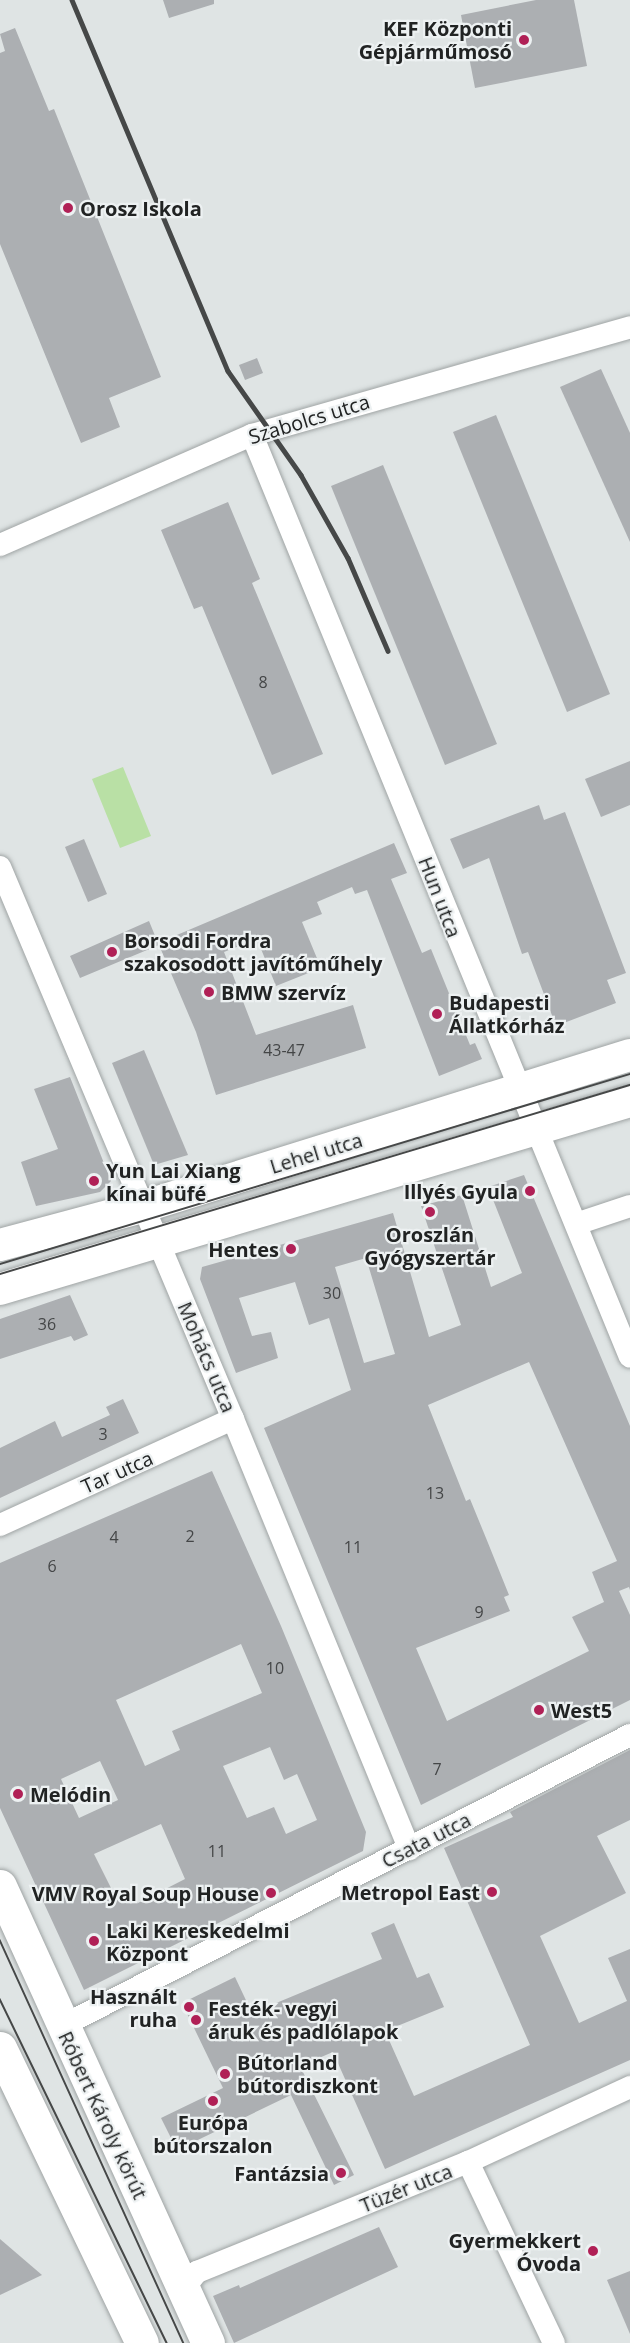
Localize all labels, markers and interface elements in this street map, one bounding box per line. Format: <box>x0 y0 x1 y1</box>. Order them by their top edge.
place label: KEF Központi Gépjárműmosó <box>359 16 512 63</box>
marker: KEF Központi Gépjárműmosó <box>517 33 531 47</box>
place label: Orosz Iskola <box>80 196 202 220</box>
marker: Orosz Iskola <box>61 201 75 215</box>
street label: Szabolcs utca <box>246 389 372 449</box>
house number: 8 <box>258 672 268 692</box>
street label: Hun utca <box>414 853 466 941</box>
place label: Borsodi Fordra szakosodott javítóműhely <box>124 928 382 975</box>
marker: Borsodi Fordra szakosodott javítóműhely <box>105 945 119 959</box>
place label: BMW szervíz <box>221 980 346 1004</box>
marker: BMW szervíz <box>202 985 216 999</box>
place label: Budapesti Állatkórház <box>449 990 565 1037</box>
marker: Budapesti Állatkórház <box>430 1007 444 1021</box>
house number: 43-47 <box>263 1040 305 1060</box>
street label: Lehel utca <box>267 1128 365 1178</box>
place label: Yun Lai Xiang kínai büfé <box>106 1158 241 1205</box>
marker: Yun Lai Xiang kínai büfé <box>87 1174 101 1188</box>
place label: Illyés Gyula <box>404 1179 518 1203</box>
marker: Illyés Gyula <box>523 1184 537 1198</box>
marker: Oroszlán Gyógyszertár <box>423 1205 437 1219</box>
place label: Oroszlán Gyógyszertár <box>364 1222 496 1269</box>
place label: Hentes <box>208 1237 279 1261</box>
marker: Hentes <box>284 1242 298 1256</box>
house number: 30 <box>323 1283 341 1303</box>
street label: Mohács utca <box>173 1298 241 1416</box>
house number: 36 <box>38 1314 56 1334</box>
house number: 3 <box>98 1424 108 1444</box>
street label: Tar utca <box>78 1446 156 1498</box>
house number: 13 <box>426 1483 444 1503</box>
house number: 2 <box>185 1526 195 1546</box>
house number: 4 <box>109 1527 119 1547</box>
house number: 11 <box>344 1537 362 1557</box>
house number: 6 <box>47 1556 57 1576</box>
house number: 9 <box>474 1602 484 1622</box>
house number: 10 <box>266 1658 284 1678</box>
place label: West5 <box>551 1698 612 1722</box>
marker: West5 <box>532 1703 546 1717</box>
house number: 7 <box>432 1759 442 1779</box>
place label: Melódin <box>30 1782 111 1806</box>
marker: Melódin <box>11 1787 25 1801</box>
street label: Csata utca <box>377 1807 475 1873</box>
house number: 11 <box>208 1841 226 1861</box>
place label: Metropol East <box>341 1880 480 1904</box>
place label: VMV Royal Soup House <box>32 1881 259 1905</box>
marker: Metropol East <box>485 1885 499 1899</box>
marker: VMV Royal Soup House <box>264 1886 278 1900</box>
place label: Laki Kereskedelmi Központ <box>106 1918 290 1965</box>
marker: Laki Kereskedelmi Központ <box>87 1934 101 1948</box>
place label: Használt ruha <box>90 1984 177 2031</box>
place label: Festék- vegyi áruk és padlólapok <box>208 1996 398 2043</box>
marker: Használt ruha <box>182 2000 196 2014</box>
marker: Festék- vegyi áruk és padlólapok <box>189 2013 203 2027</box>
street label: Róbert Károly körút <box>54 2027 152 2203</box>
place label: Bútorland bútordiszkont <box>237 2050 378 2097</box>
marker: Bútorland bútordiszkont <box>218 2067 232 2081</box>
marker: Európa bútorszalon <box>206 2094 220 2108</box>
place label: Európa bútorszalon <box>153 2110 273 2157</box>
street label: Tüzér utca <box>356 2159 456 2217</box>
place label: Fantázsia <box>234 2161 329 2185</box>
marker: Fantázsia <box>334 2166 348 2180</box>
place label: Gyermekkert Óvoda <box>448 2228 581 2275</box>
marker: Gyermekkert Óvoda <box>586 2244 600 2258</box>

